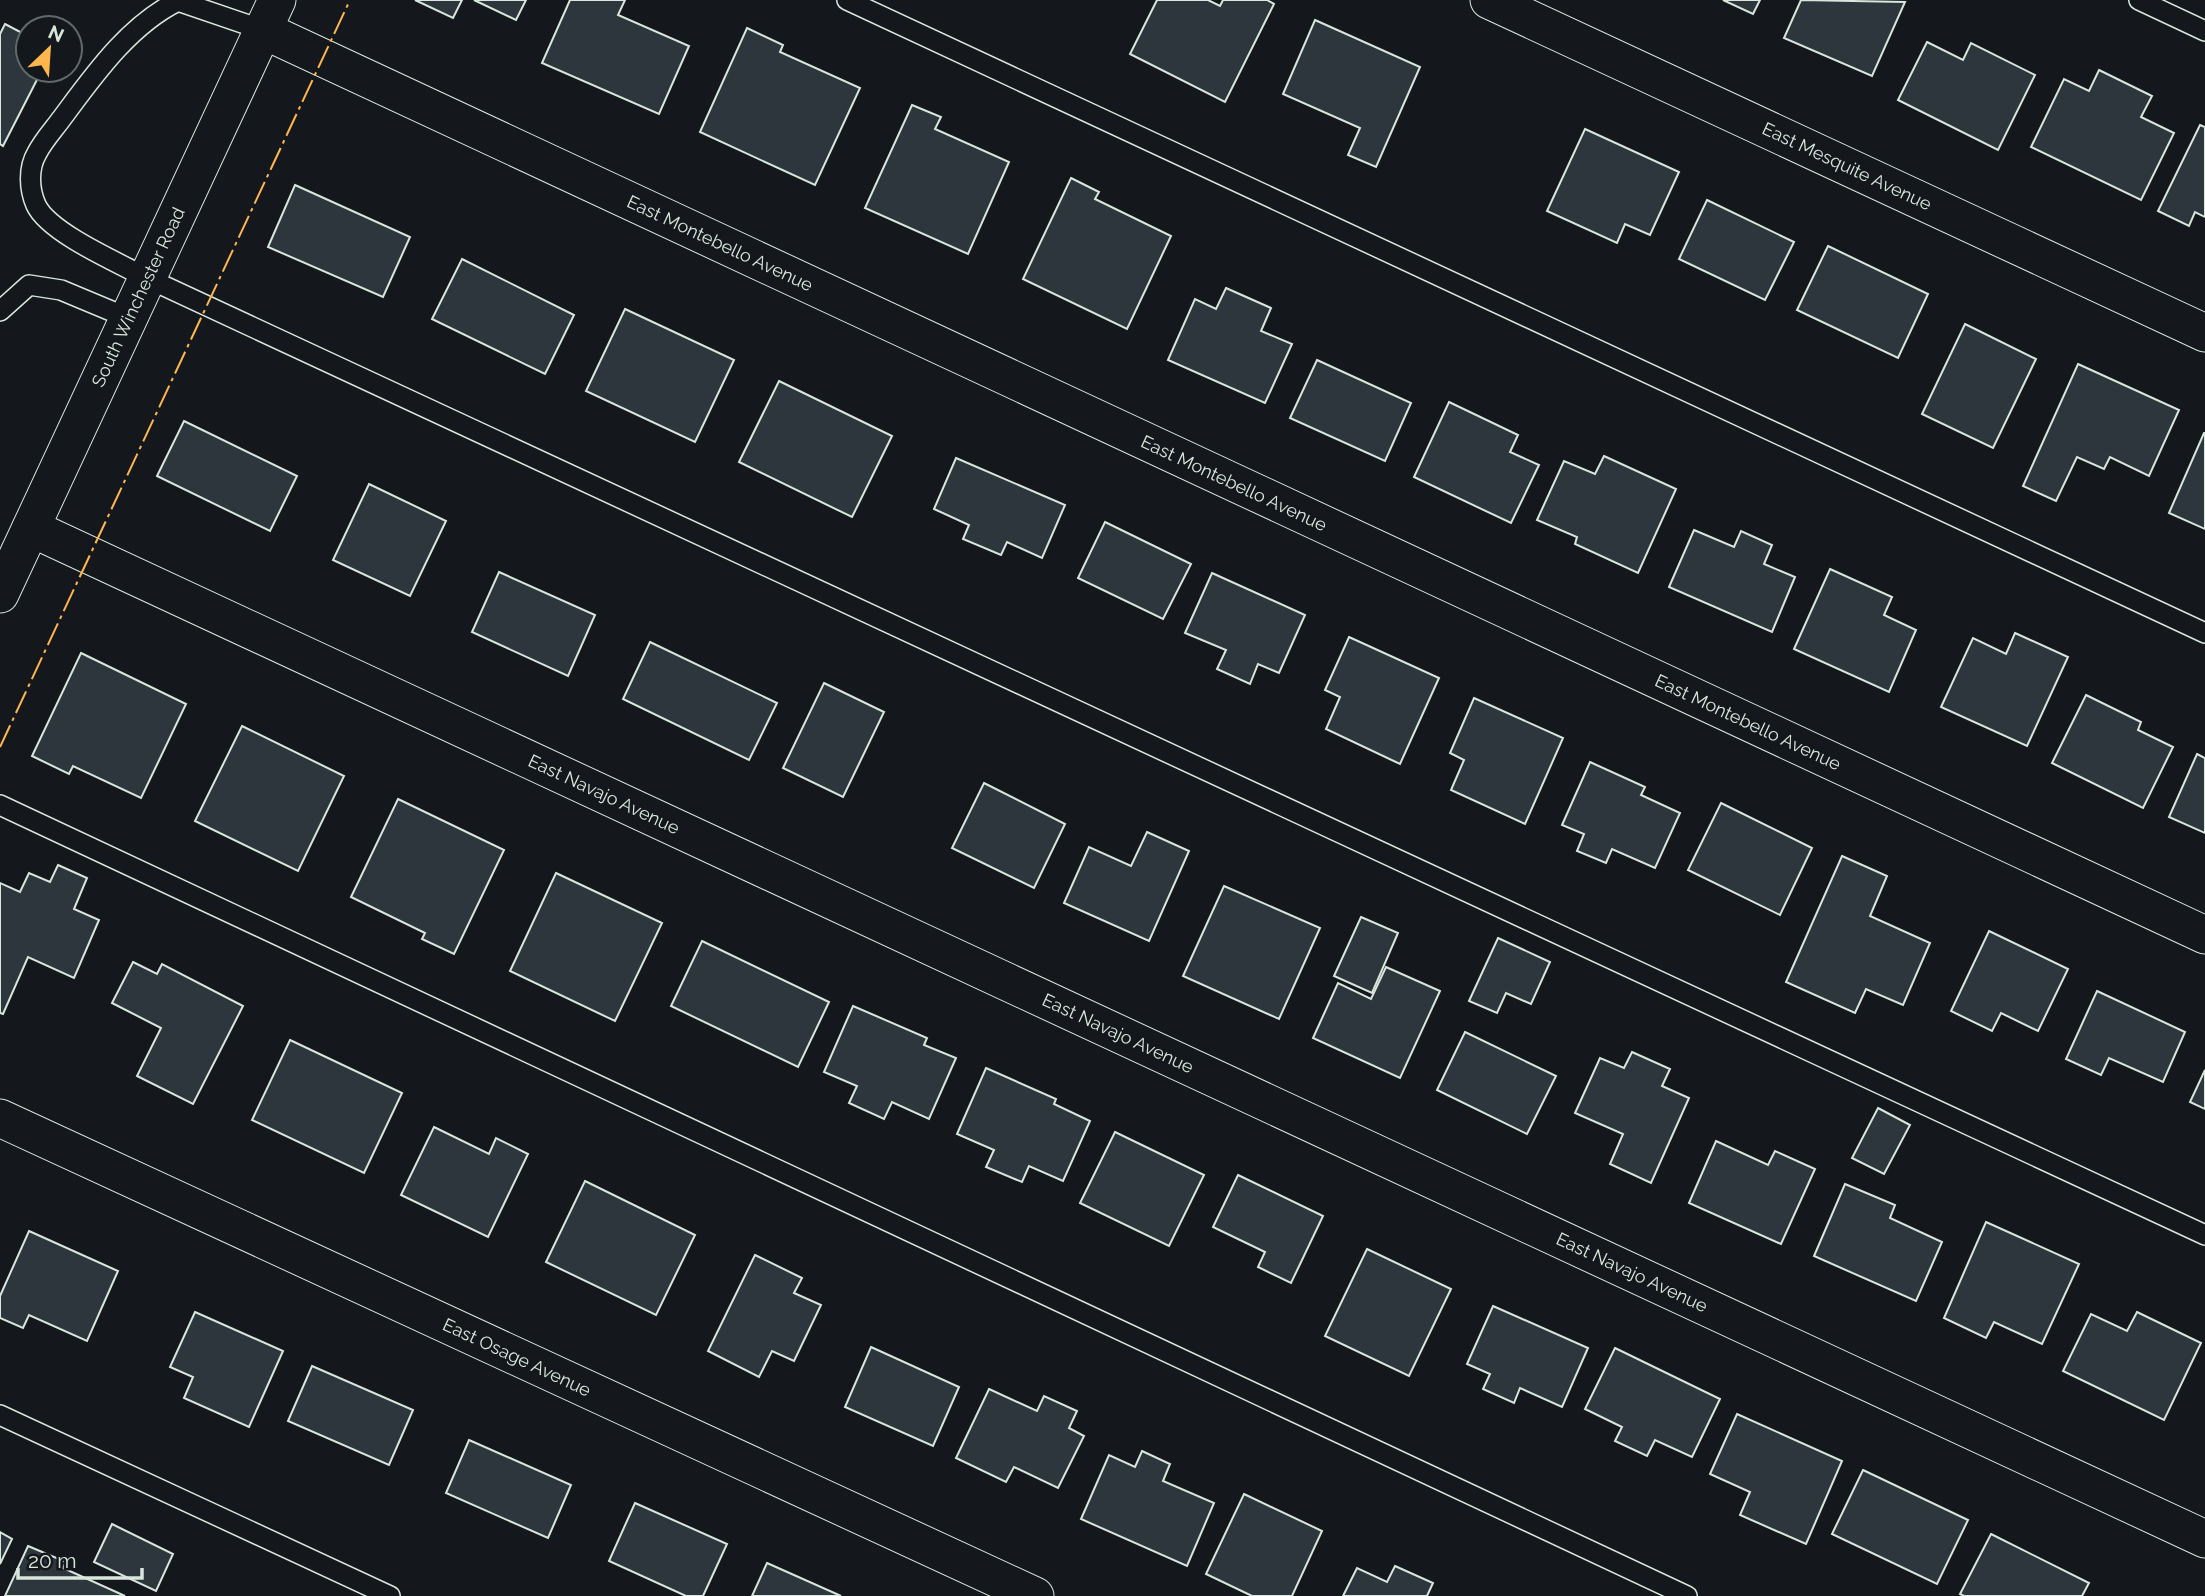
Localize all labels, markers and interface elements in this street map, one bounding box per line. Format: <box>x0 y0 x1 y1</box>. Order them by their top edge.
north arrow <box>14 14 84 84</box>
text: N <box>45 21 67 47</box>
street label: East Mesquite Avenue <box>1759 118 1935 215</box>
street label: East Montebello Avenue <box>624 191 817 296</box>
street label: South Winchester Road <box>87 204 189 390</box>
street label: East Montebello Avenue <box>1138 431 1331 536</box>
street label: East Montebello Avenue <box>1652 670 1845 775</box>
street label: East Navajo Avenue <box>525 750 683 838</box>
street label: East Navajo Avenue <box>1039 989 1197 1077</box>
street label: East Navajo Avenue <box>1553 1228 1711 1316</box>
street label: East Osage Avenue <box>440 1313 595 1401</box>
scale bar <box>18 1536 142 1580</box>
text: 20 m <box>28 1548 76 1573</box>

